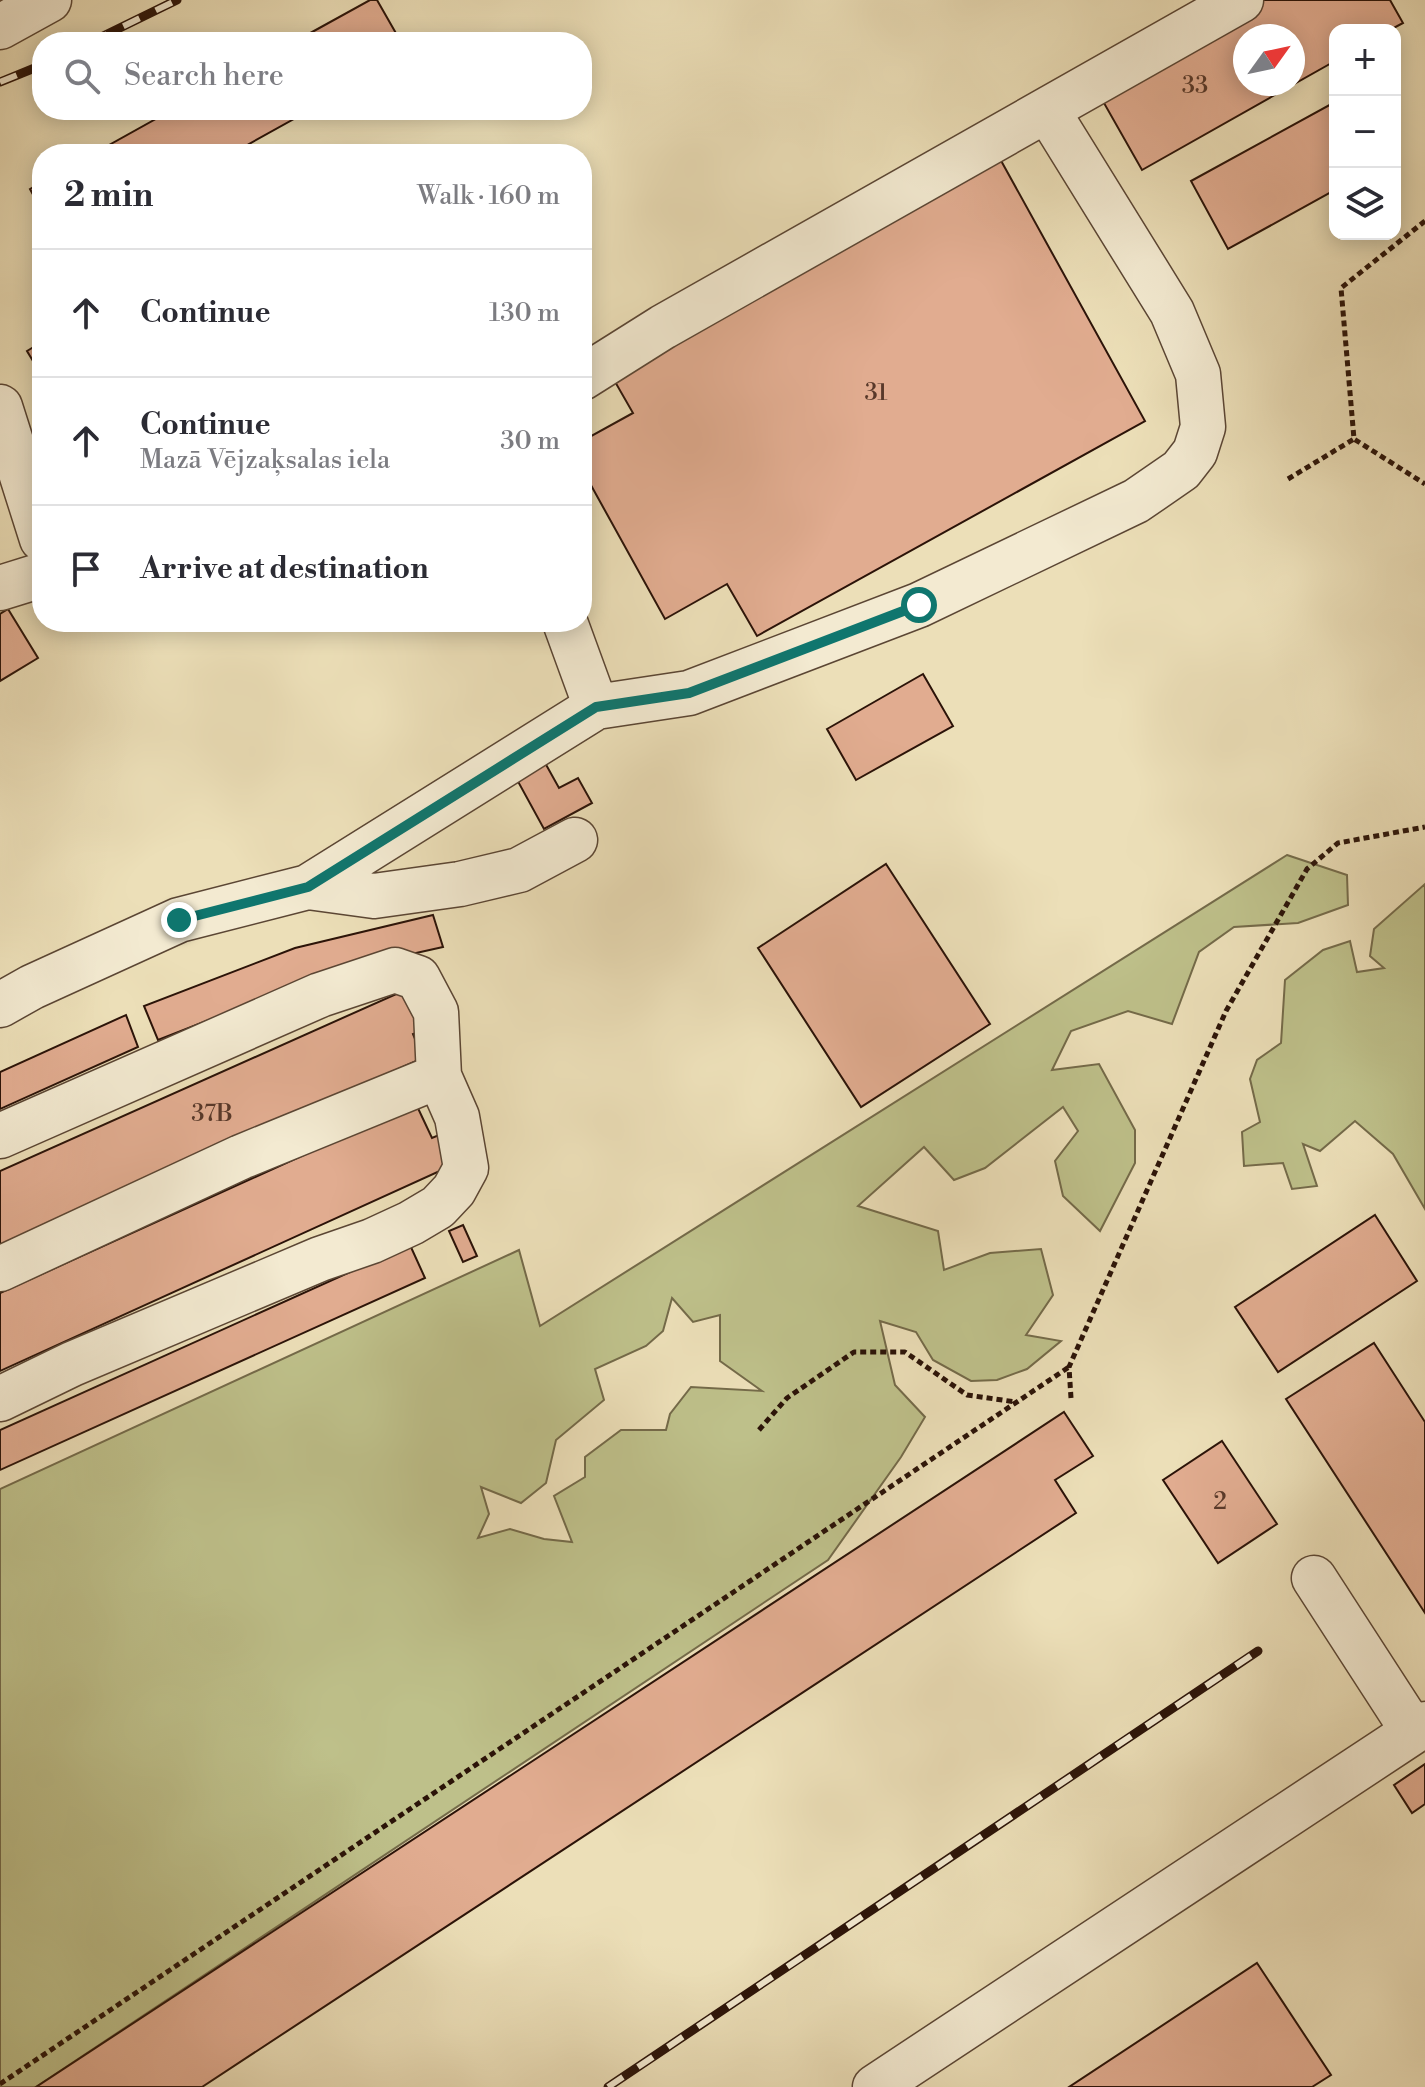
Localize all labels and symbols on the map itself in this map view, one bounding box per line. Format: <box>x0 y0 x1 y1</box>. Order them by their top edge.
north arrow <box>1233 24 1305 96</box>
house number: 33 <box>1182 71 1208 101</box>
house number: 31 <box>864 378 888 408</box>
route start <box>901 587 937 623</box>
route end <box>161 902 197 938</box>
house number: 37B <box>191 1099 233 1129</box>
house number: 2 <box>1213 1487 1227 1517</box>

